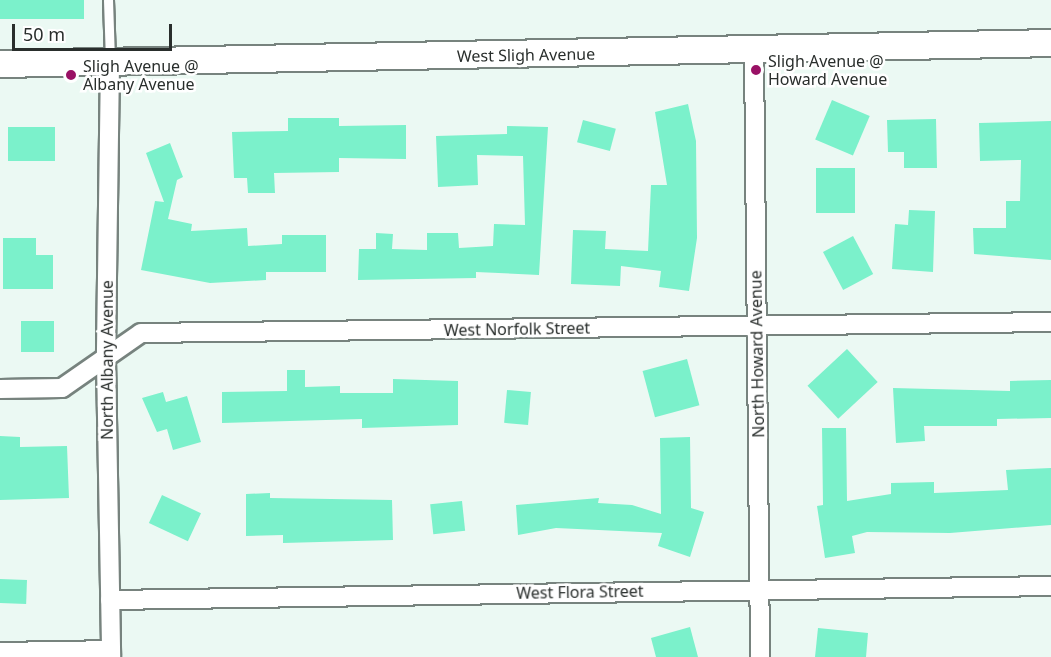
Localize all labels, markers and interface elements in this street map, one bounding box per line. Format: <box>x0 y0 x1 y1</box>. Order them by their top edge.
scale bar <box>15 12 176 50</box>
text: 50 m <box>23 22 65 46</box>
street label: West Sligh Avenue <box>457 44 595 66</box>
place label: Sligh Avenue @ Howard Avenue <box>768 51 887 89</box>
place label: Sligh Avenue @ Albany Avenue <box>83 56 199 94</box>
marker: Sligh Avenue @ Howard Avenue <box>749 63 763 77</box>
marker: Sligh Avenue @ Albany Avenue <box>64 68 78 82</box>
street label: North Howard Avenue <box>746 270 768 438</box>
street label: North Albany Avenue <box>97 280 117 440</box>
street label: West Norfolk Street <box>444 318 590 340</box>
street label: West Flora Street <box>516 581 644 603</box>

